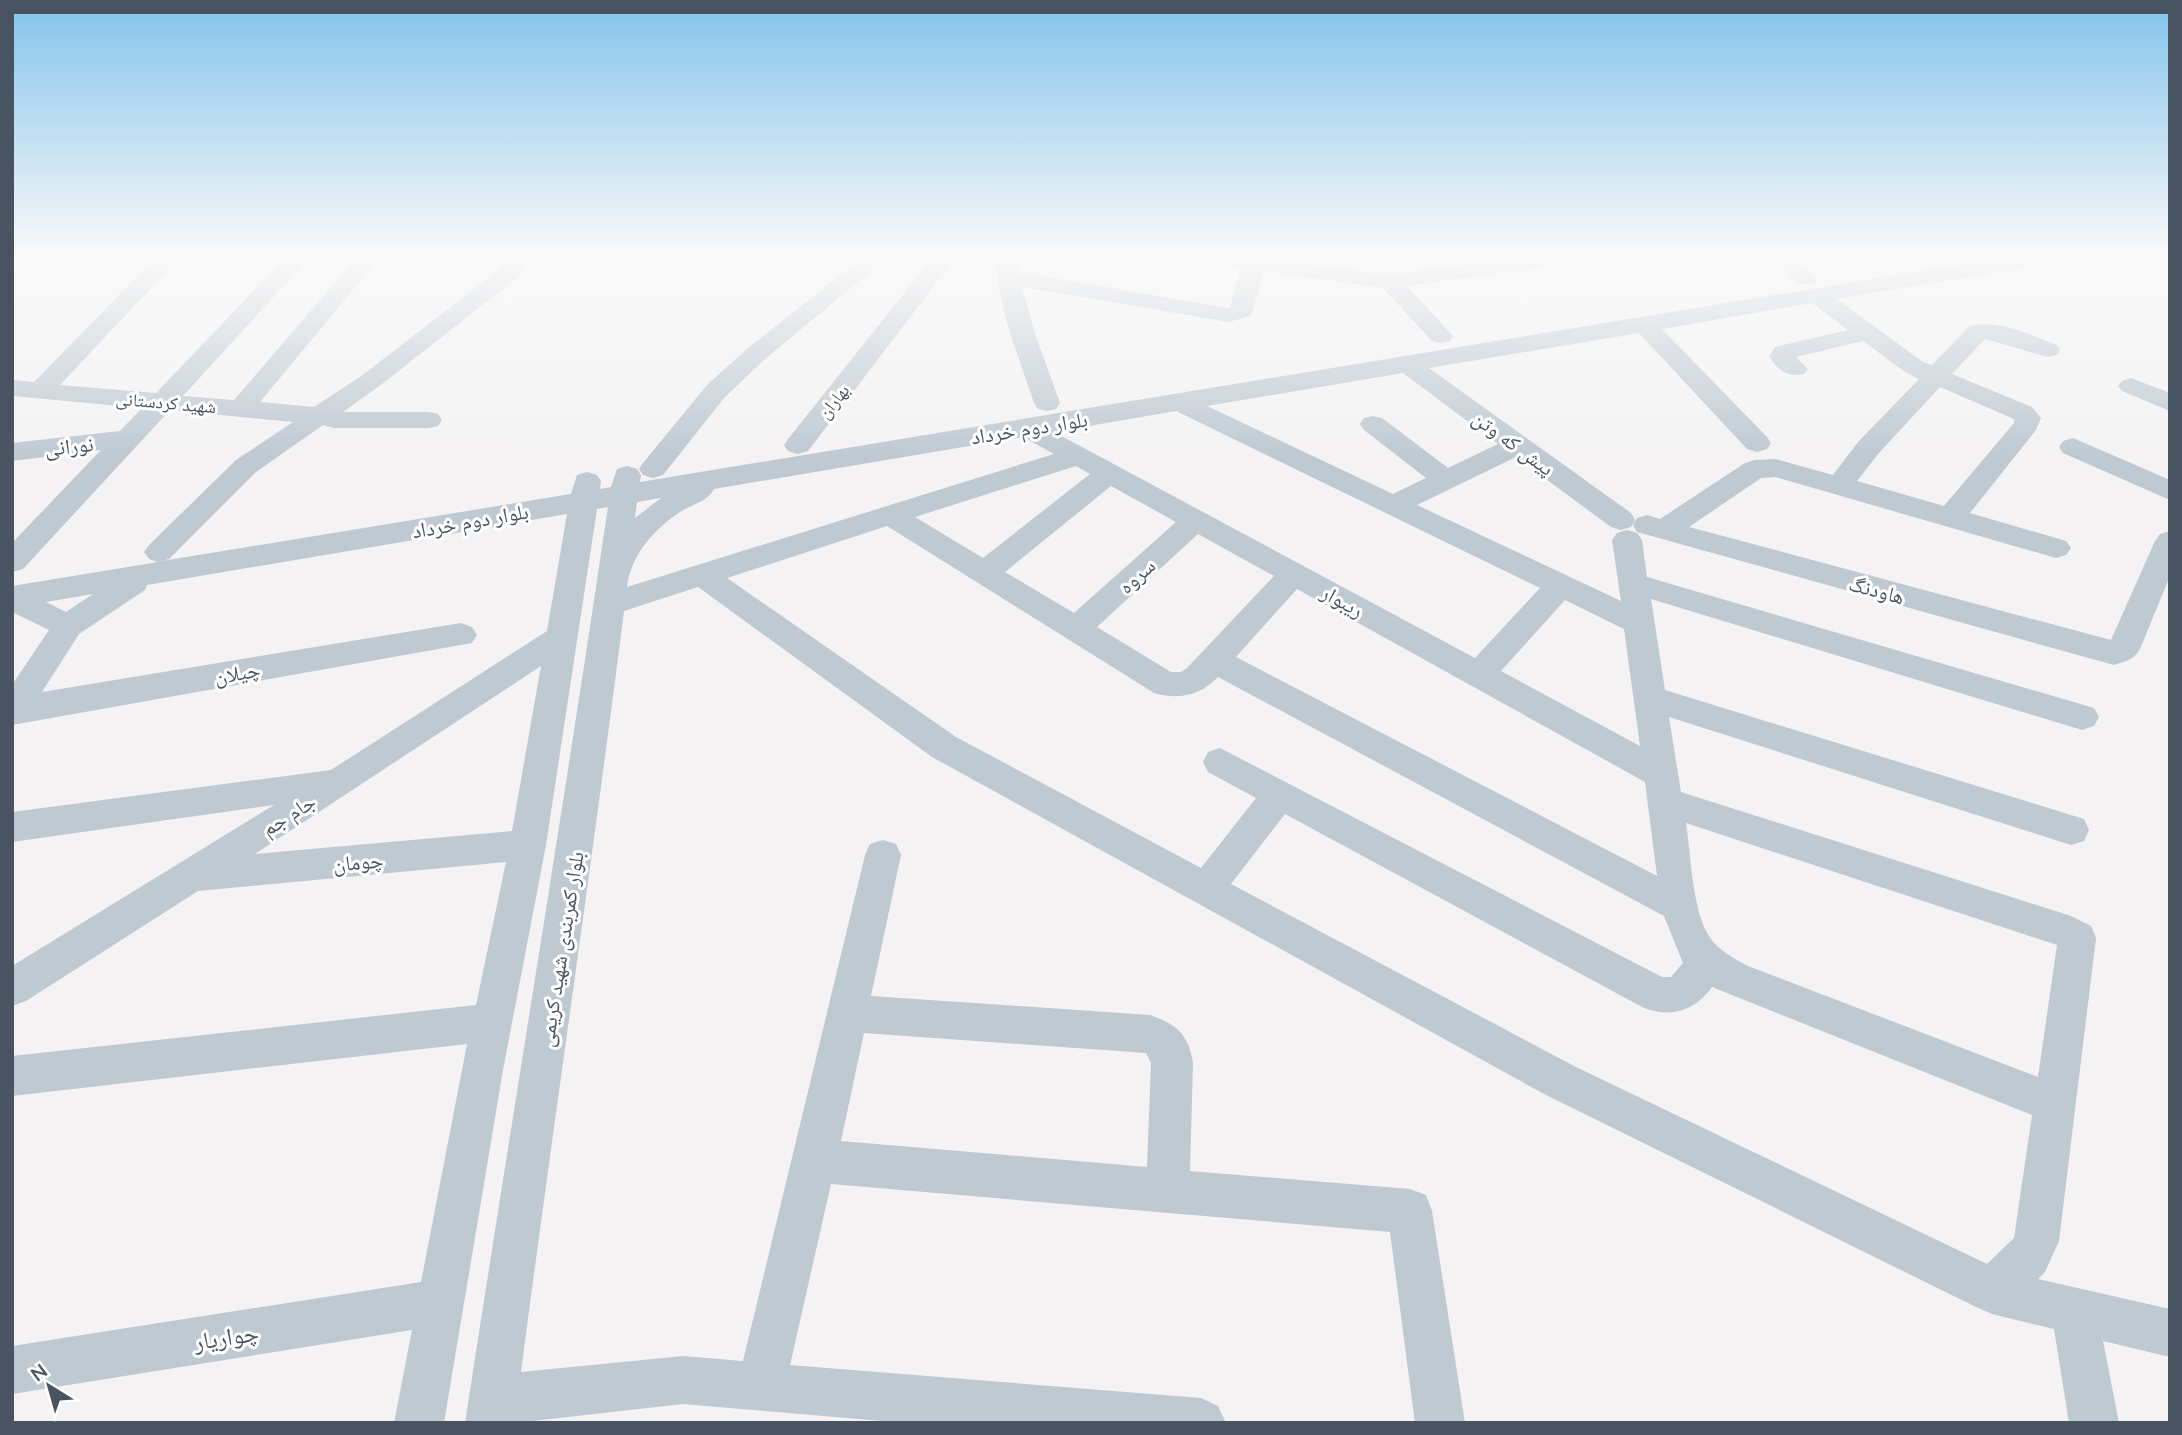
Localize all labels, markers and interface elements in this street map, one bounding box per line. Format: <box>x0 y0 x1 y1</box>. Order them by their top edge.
street label: بهاران <box>813 379 854 423</box>
street label: شهید کردستانی <box>115 387 217 418</box>
street label: پیش که وتن <box>1467 404 1560 481</box>
street label: بلوار دوم خرداد <box>969 405 1090 452</box>
street label: نورانی <box>43 430 95 462</box>
street label: بلوار دوم خرداد <box>410 497 531 545</box>
street label: سروه <box>1113 552 1159 598</box>
street label: هاودنگ <box>1846 570 1908 608</box>
street label: ریبوار <box>1316 578 1368 622</box>
street label: چیلان <box>212 656 262 689</box>
street label: جام جم <box>256 788 321 843</box>
street label: چومان <box>332 846 384 877</box>
street label: بلوار کمربندی شهید کریمی <box>532 849 590 1049</box>
street label: چواریار <box>191 1317 260 1356</box>
north arrow <box>14 1351 84 1421</box>
text: N <box>26 1358 51 1386</box>

